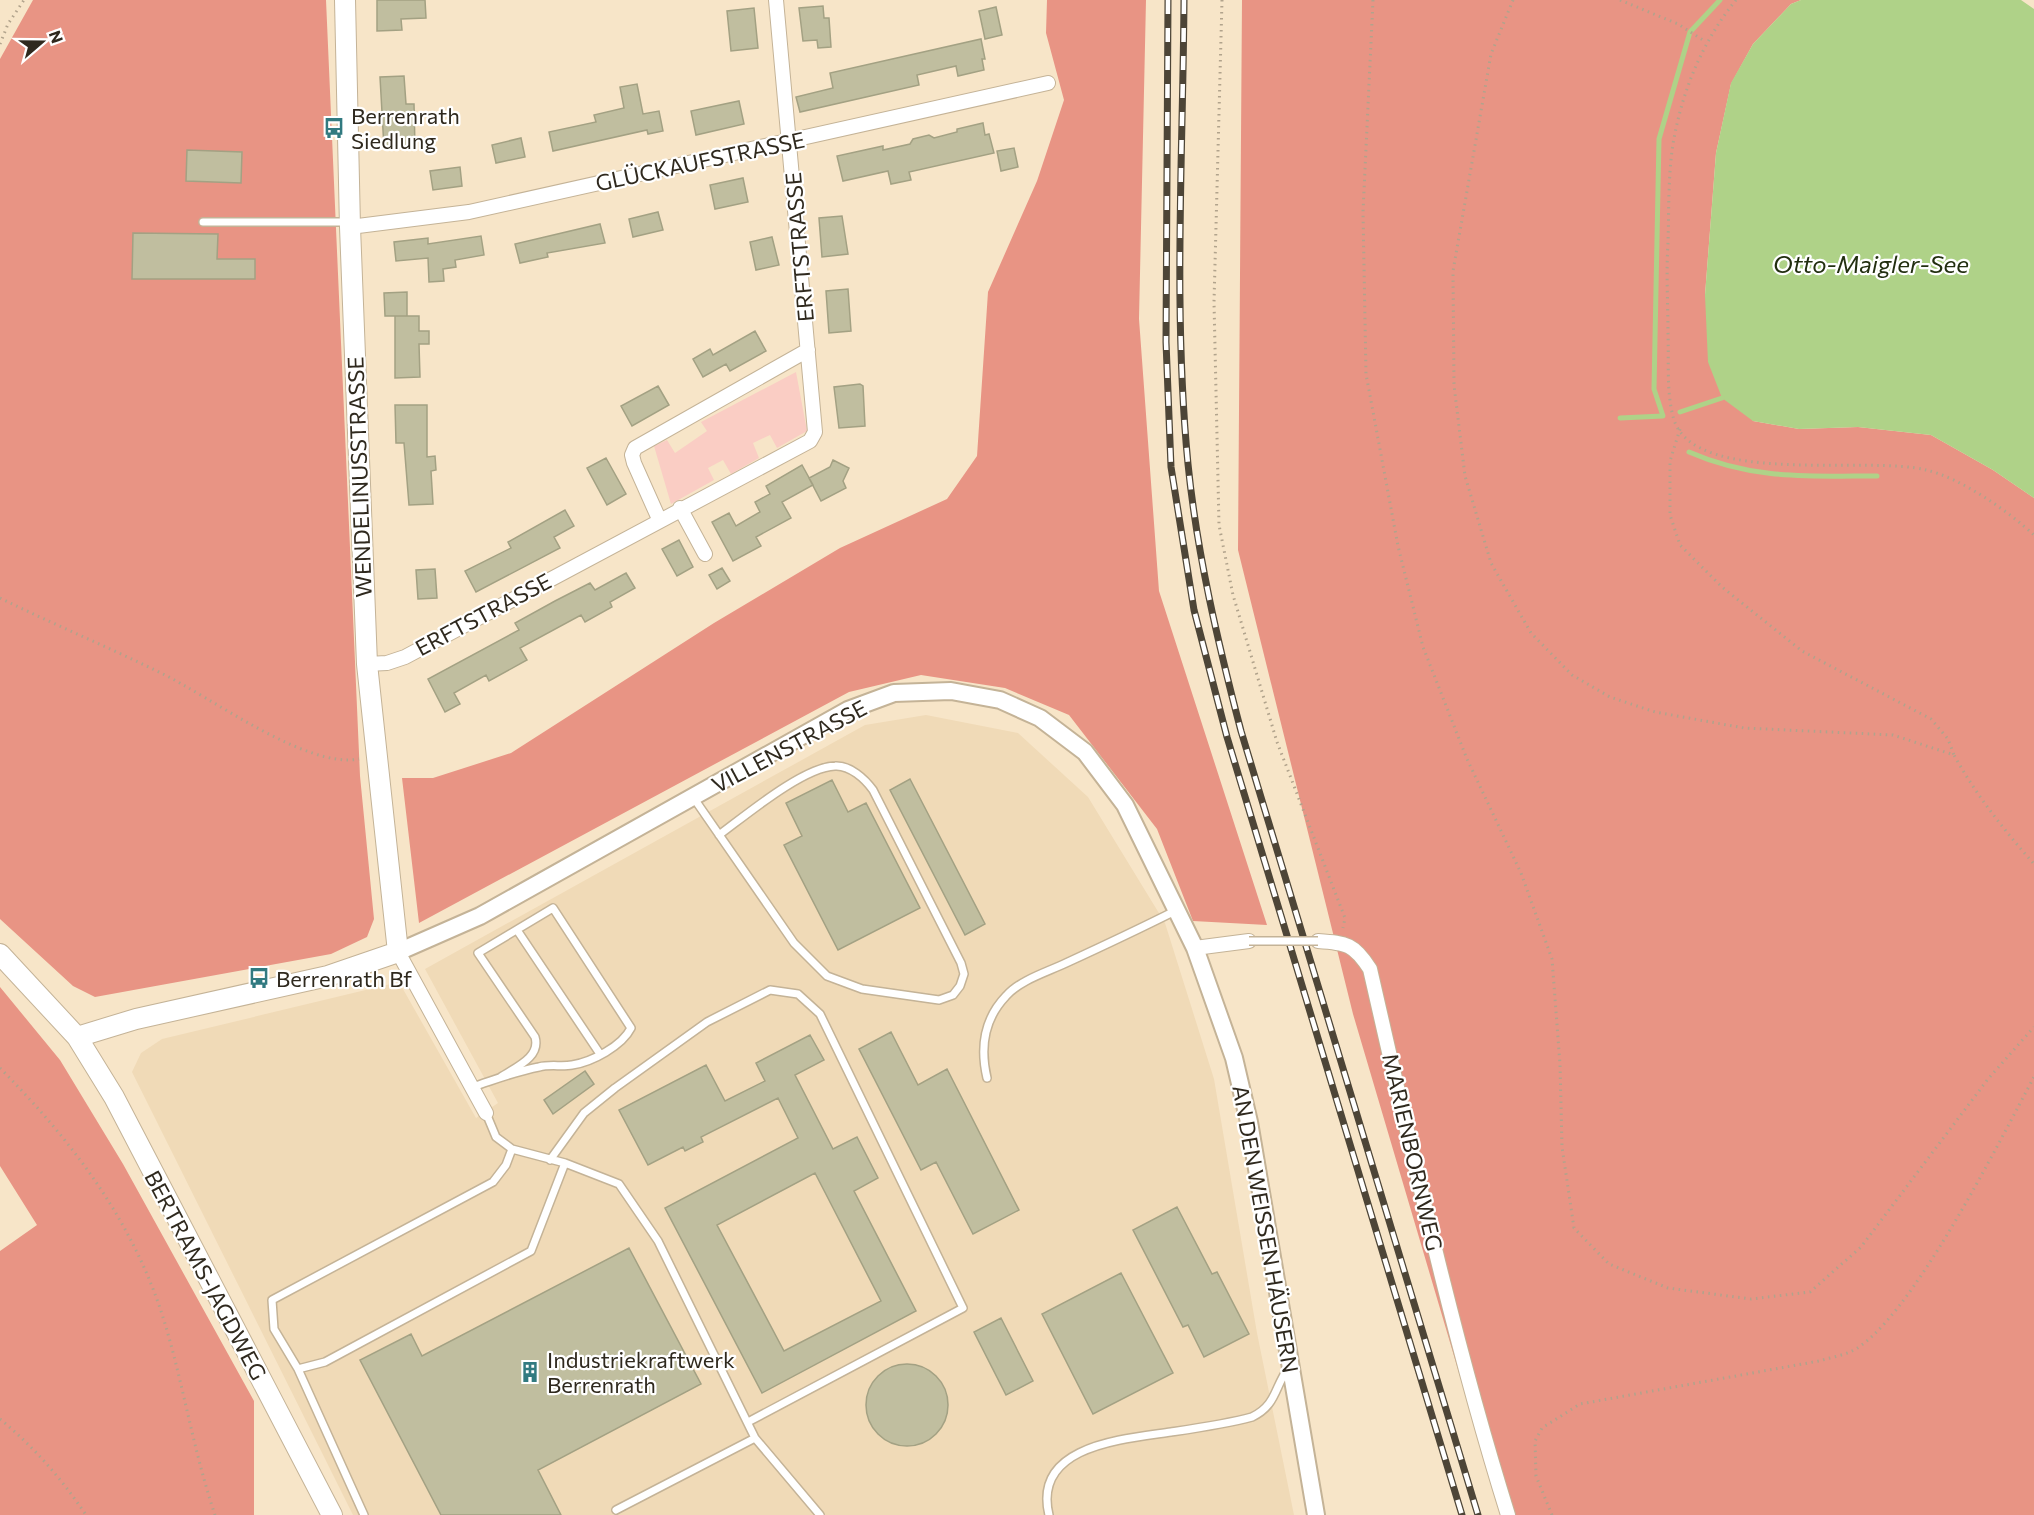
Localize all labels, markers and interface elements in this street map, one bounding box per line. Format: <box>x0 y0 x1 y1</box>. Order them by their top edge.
north arrow <box>12 12 72 72</box>
text: N <box>46 28 68 46</box>
place label: Berrenrath Siedlung <box>351 102 460 154</box>
bus stop icon: Berrenrath Siedlung <box>322 116 346 140</box>
street label: GLÜCKAUFSTRASSE <box>593 126 807 196</box>
street label: ERFTSTRASSE <box>779 171 819 323</box>
water label: Otto-Maigler-See <box>1773 249 1969 278</box>
street label: WENDELINUSSTRASSE <box>341 356 377 598</box>
street label: ERFTSTRASSE <box>410 567 556 661</box>
street label: VILLENSTRASSE <box>707 694 871 798</box>
place label: Berrenrath Bf <box>276 965 412 992</box>
bus stop icon: Berrenrath Bf <box>247 966 271 990</box>
street label: MARIENBORNWEG <box>1377 1051 1449 1253</box>
street label: AN DEN WEISSEN HÄUSERN <box>1227 1083 1305 1375</box>
street label: BERTRAMS-JAGDWEG <box>139 1166 273 1384</box>
place label: Industriekraftwerk Berrenrath <box>547 1346 735 1398</box>
building icon: Industriekraftwerk Berrenrath <box>518 1360 542 1384</box>

